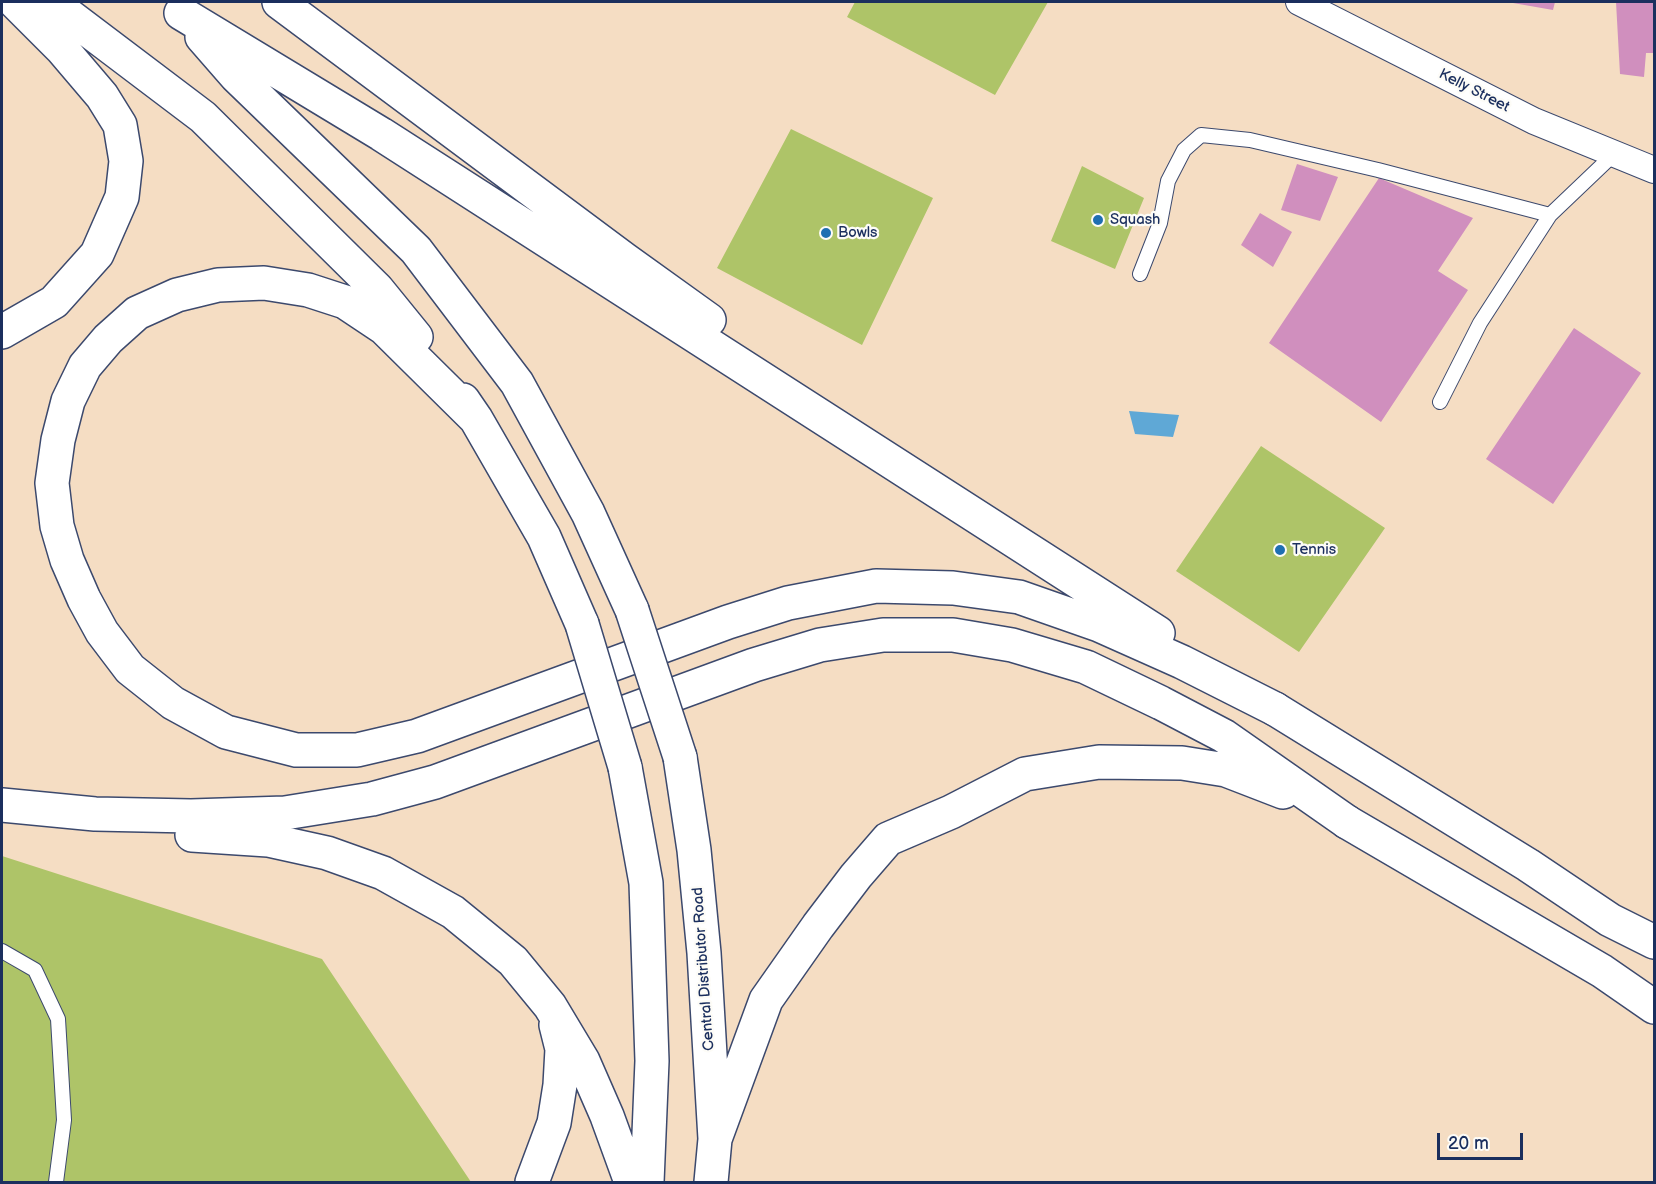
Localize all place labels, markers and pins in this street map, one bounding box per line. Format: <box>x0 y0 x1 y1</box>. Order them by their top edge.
place label: Squash <box>1110 211 1160 229</box>
marker: Squash <box>1091 213 1105 227</box>
place label: Bowls <box>838 224 878 242</box>
marker: Bowls <box>819 226 833 240</box>
place label: Tennis <box>1292 541 1336 559</box>
marker: Tennis <box>1273 543 1287 557</box>

